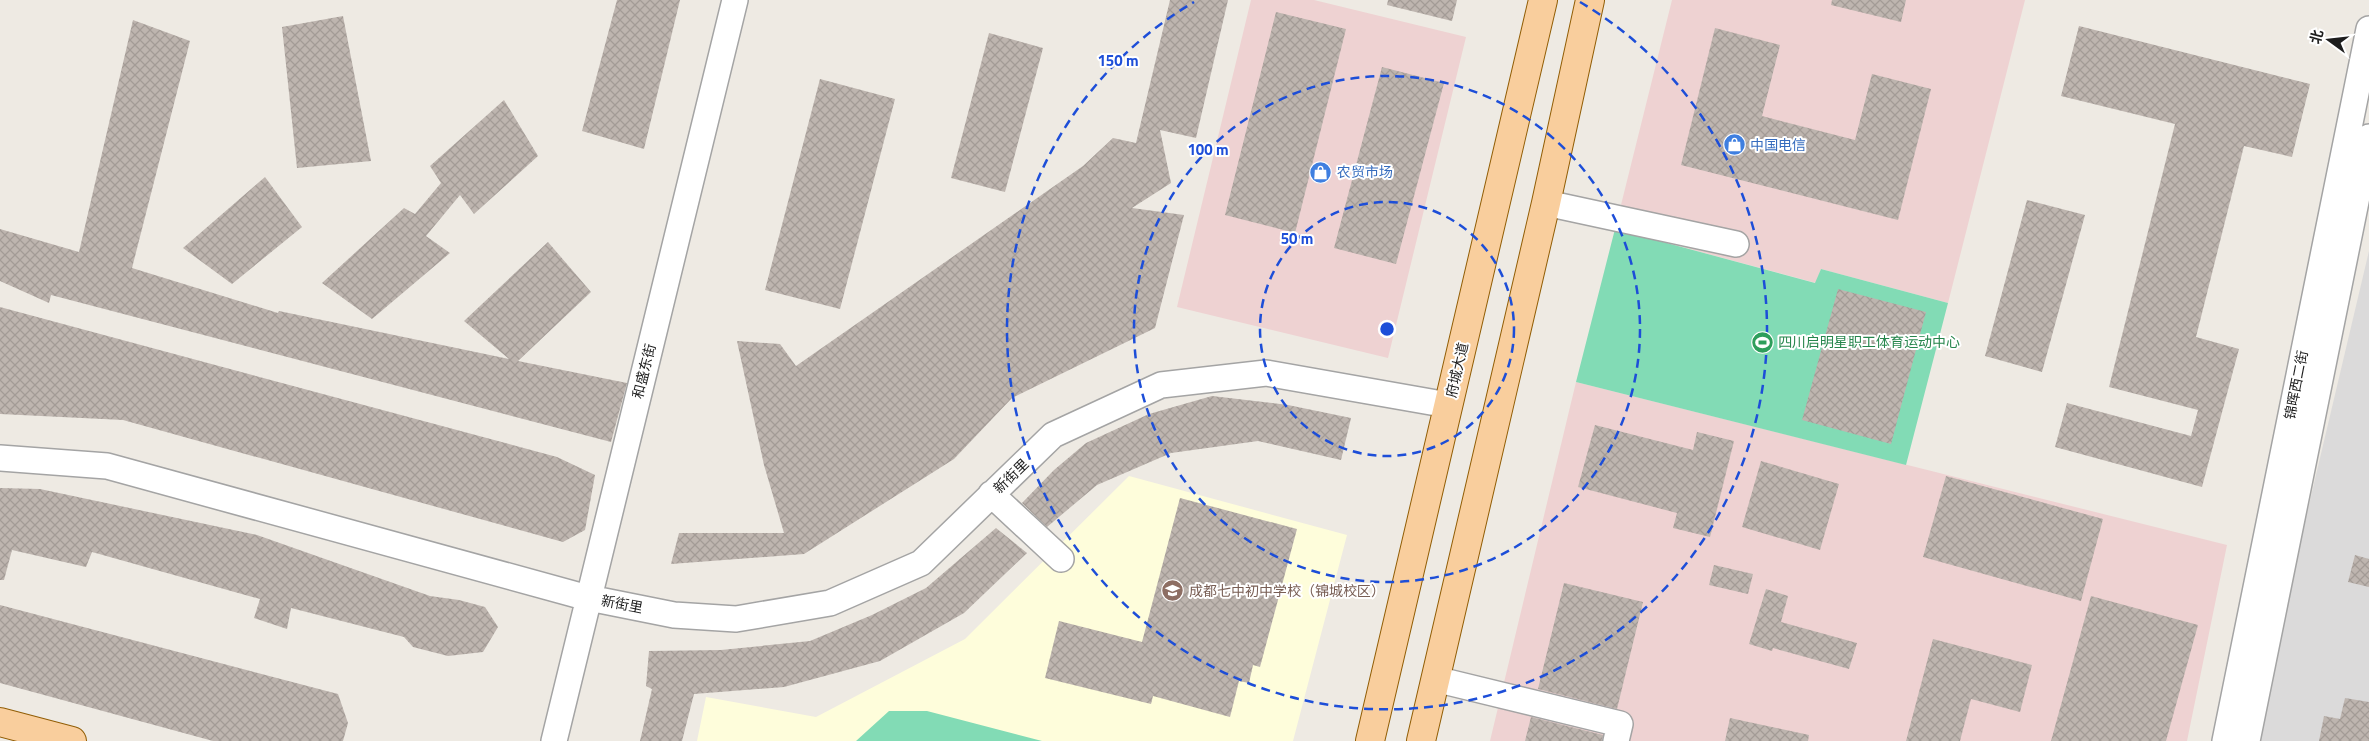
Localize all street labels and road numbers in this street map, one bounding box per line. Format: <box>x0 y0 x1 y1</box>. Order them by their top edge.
street label: 府城大道 <box>1440 340 1473 400</box>
street label: 和盛东街 <box>627 341 660 401</box>
street label: 锦晖西二街 <box>2279 349 2312 421</box>
street label: 新街里 <box>988 453 1033 498</box>
street label: 新街里 <box>599 589 645 618</box>

